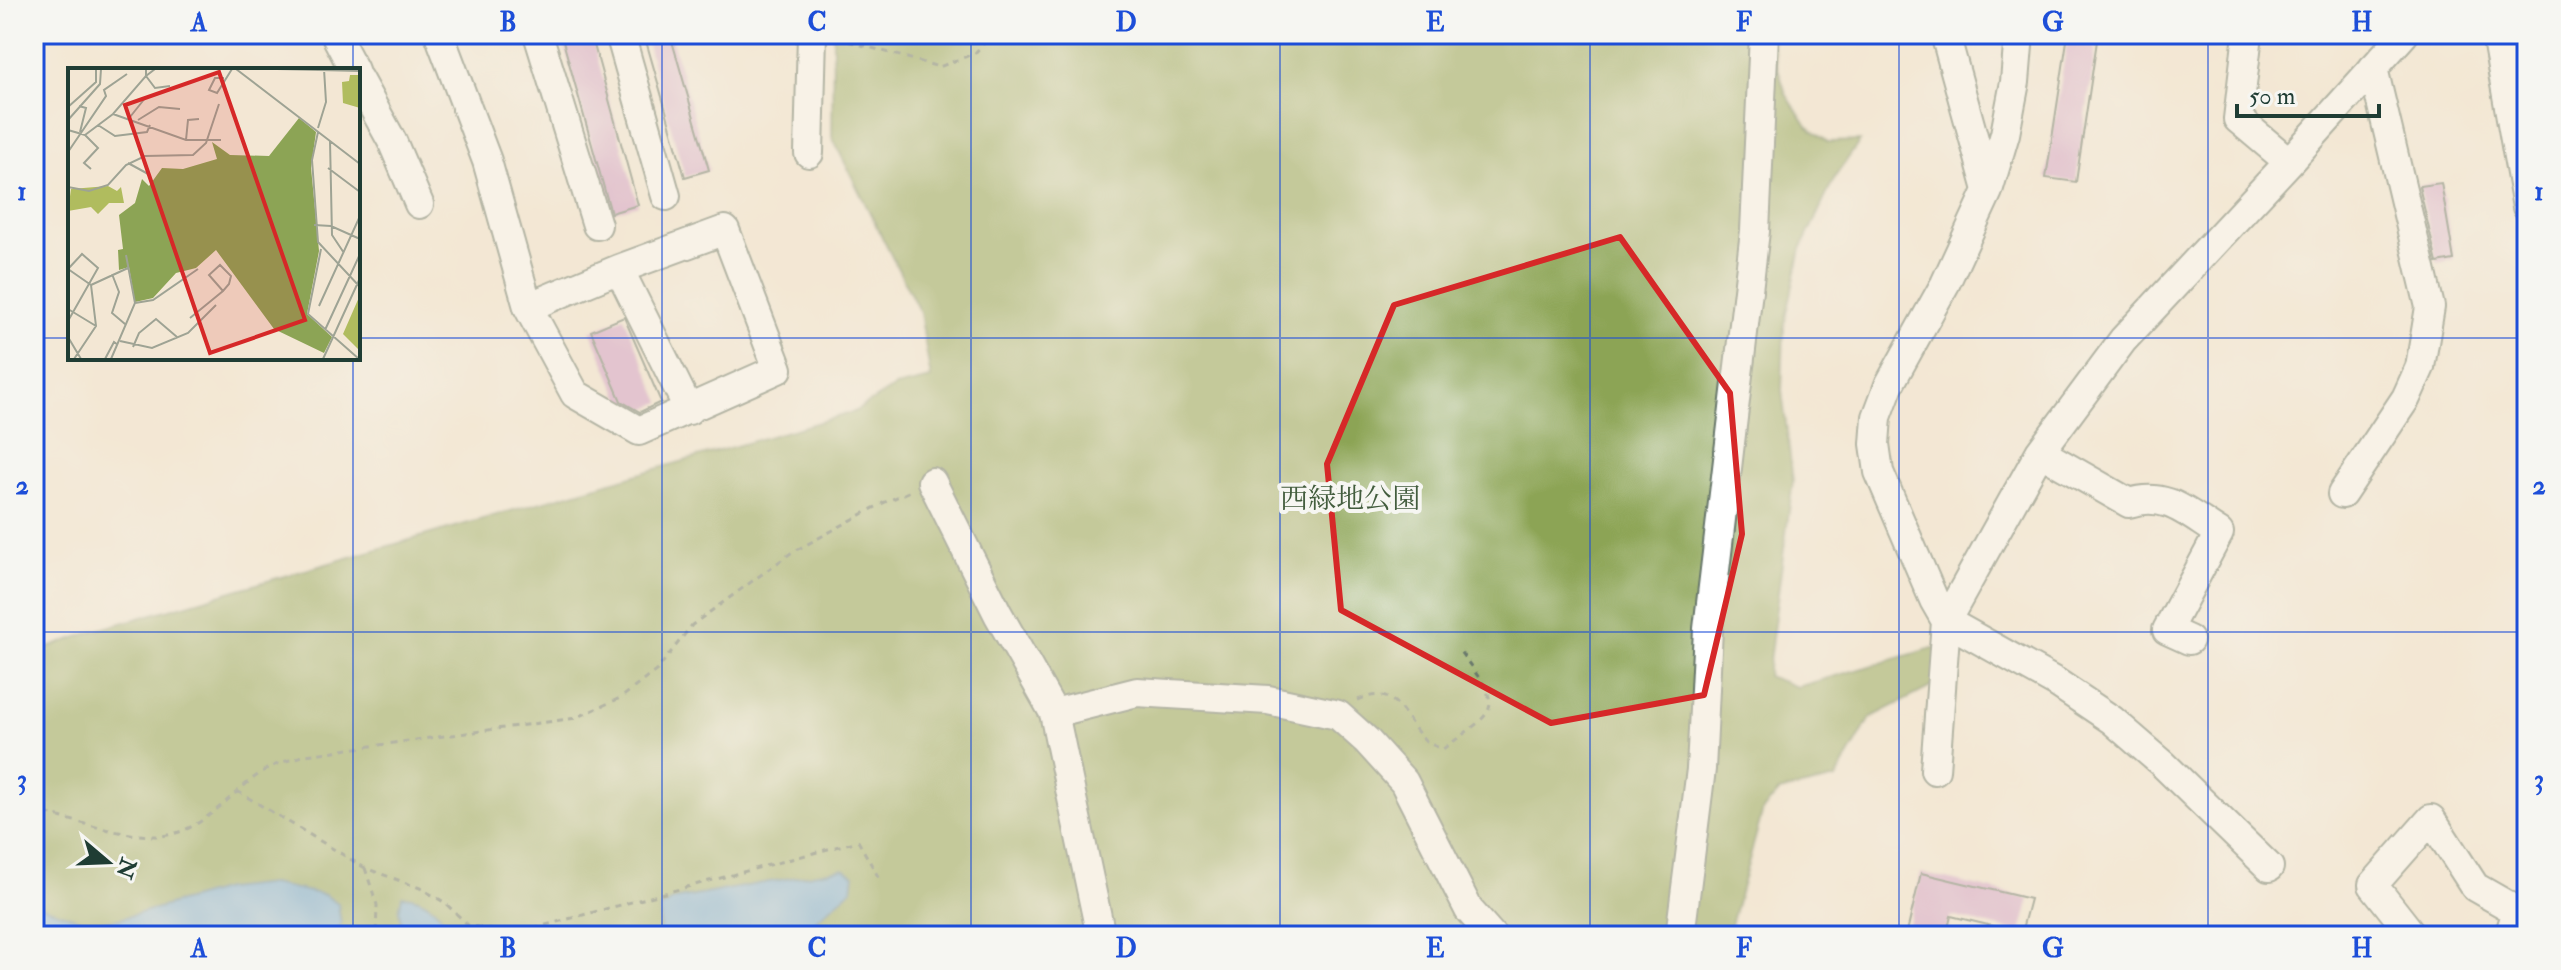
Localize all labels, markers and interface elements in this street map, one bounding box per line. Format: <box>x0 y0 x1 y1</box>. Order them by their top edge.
text: A <box>190 7 208 39</box>
text: B <box>499 7 517 39</box>
text: C <box>807 7 827 39</box>
text: D <box>1115 7 1137 39</box>
text: E <box>1426 7 1445 39</box>
text: F <box>1736 7 1753 39</box>
text: G <box>2042 7 2064 39</box>
text: H <box>2351 7 2373 39</box>
inset map <box>68 68 360 360</box>
scale bar <box>2237 68 2379 118</box>
text: 50 m <box>2249 81 2296 112</box>
text: 1 <box>17 176 27 208</box>
text: 1 <box>2534 176 2544 208</box>
text: 2 <box>15 470 29 502</box>
text: 2 <box>2532 470 2546 502</box>
park label: 西緑地公園 <box>1280 482 1420 517</box>
text: 3 <box>17 764 27 796</box>
text: 3 <box>2534 764 2544 796</box>
north arrow <box>68 822 148 902</box>
text: N <box>109 853 143 882</box>
text: A <box>190 933 208 965</box>
text: B <box>499 933 517 965</box>
text: C <box>807 933 827 965</box>
text: D <box>1115 933 1137 965</box>
text: E <box>1426 933 1445 965</box>
text: F <box>1736 933 1753 965</box>
text: G <box>2042 933 2064 965</box>
text: H <box>2351 933 2373 965</box>

